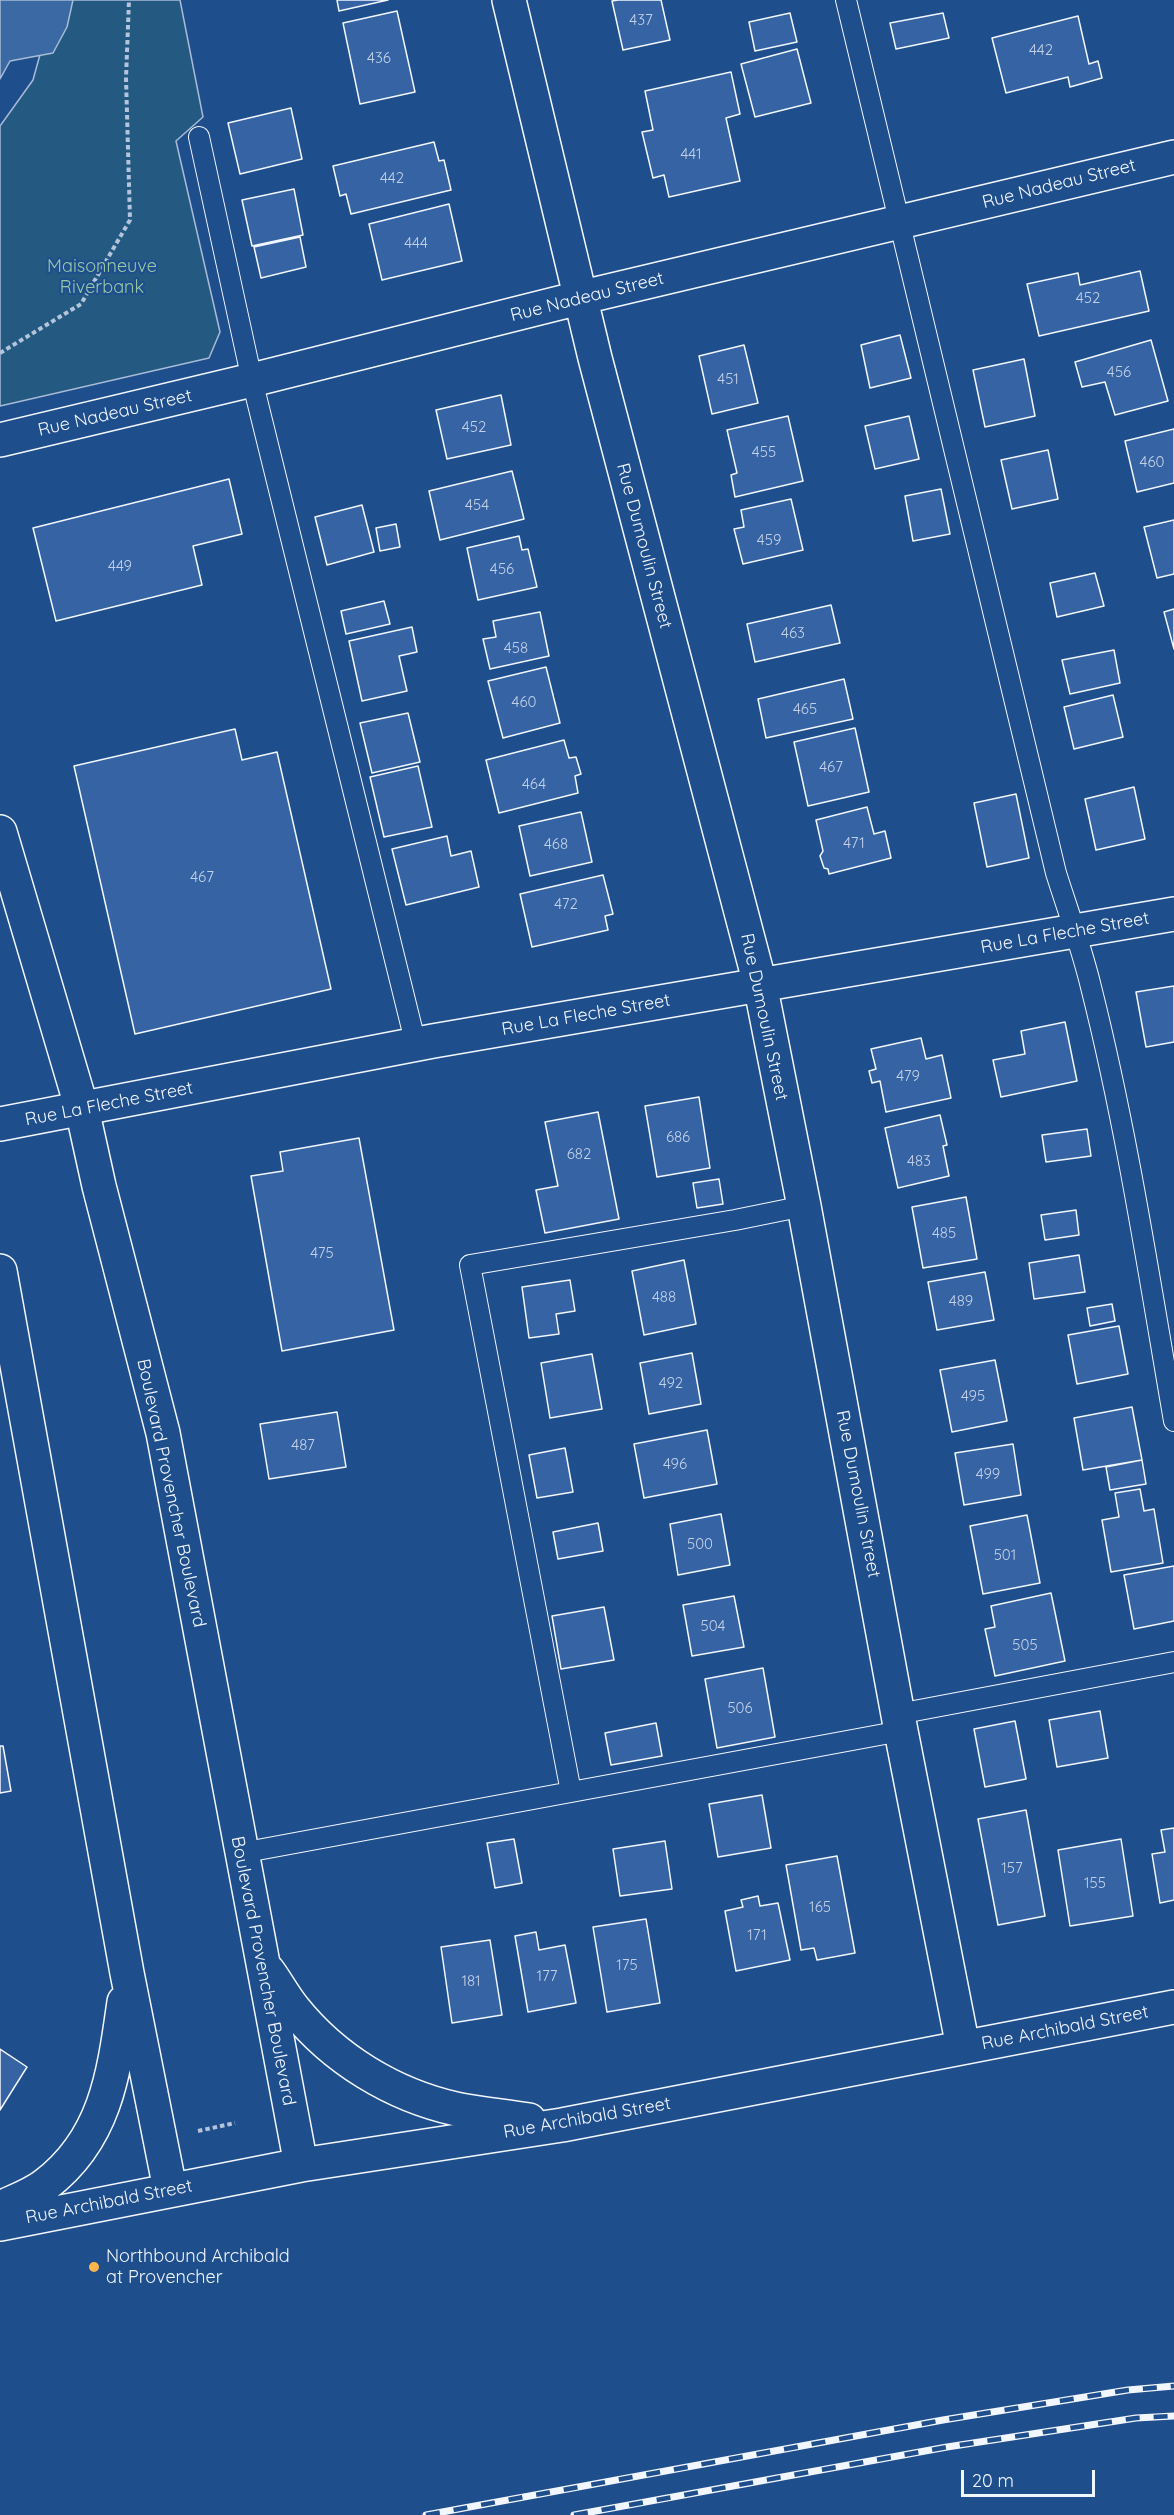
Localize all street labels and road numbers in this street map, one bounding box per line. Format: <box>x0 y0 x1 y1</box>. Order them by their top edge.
street label: Rue Nadeau Street <box>980 154 1138 214</box>
street label: Rue Nadeau Street <box>508 267 666 327</box>
street label: Rue Nadeau Street <box>36 385 194 441</box>
street label: Rue Dumoulin Street <box>612 461 676 631</box>
street label: Rue La Fleche Street <box>979 908 1151 958</box>
street label: Rue Dumoulin Street <box>736 931 792 1103</box>
street label: Rue La Fleche Street <box>500 990 672 1040</box>
street label: Rue La Fleche Street <box>23 1077 195 1131</box>
street label: Boulevard Provencher Boulevard <box>132 1357 210 1629</box>
street label: Rue Dumoulin Street <box>831 1408 885 1580</box>
street label: Boulevard Provencher Boulevard <box>226 1835 300 2107</box>
street label: Rue Archibald Street <box>980 2001 1150 2055</box>
street label: Rue Archibald Street <box>502 2093 672 2143</box>
street label: Rue Archibald Street <box>24 2175 194 2229</box>

